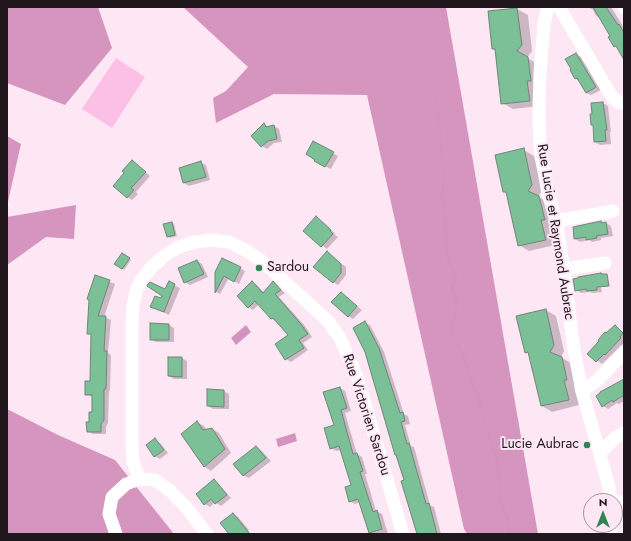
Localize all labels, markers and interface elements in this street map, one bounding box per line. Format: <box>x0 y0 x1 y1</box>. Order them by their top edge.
street label: Rue Lucie et Raymond Aubrac <box>533 143 577 321</box>
place label: Sardou <box>267 260 309 276</box>
marker: Sardou <box>254 263 264 273</box>
street label: Rue Victorien Sardou <box>338 352 394 478</box>
place label: Lucie Aubrac <box>501 437 579 453</box>
marker: Lucie Aubrac <box>582 440 592 450</box>
north arrow <box>583 493 623 533</box>
text: N <box>599 494 607 510</box>

